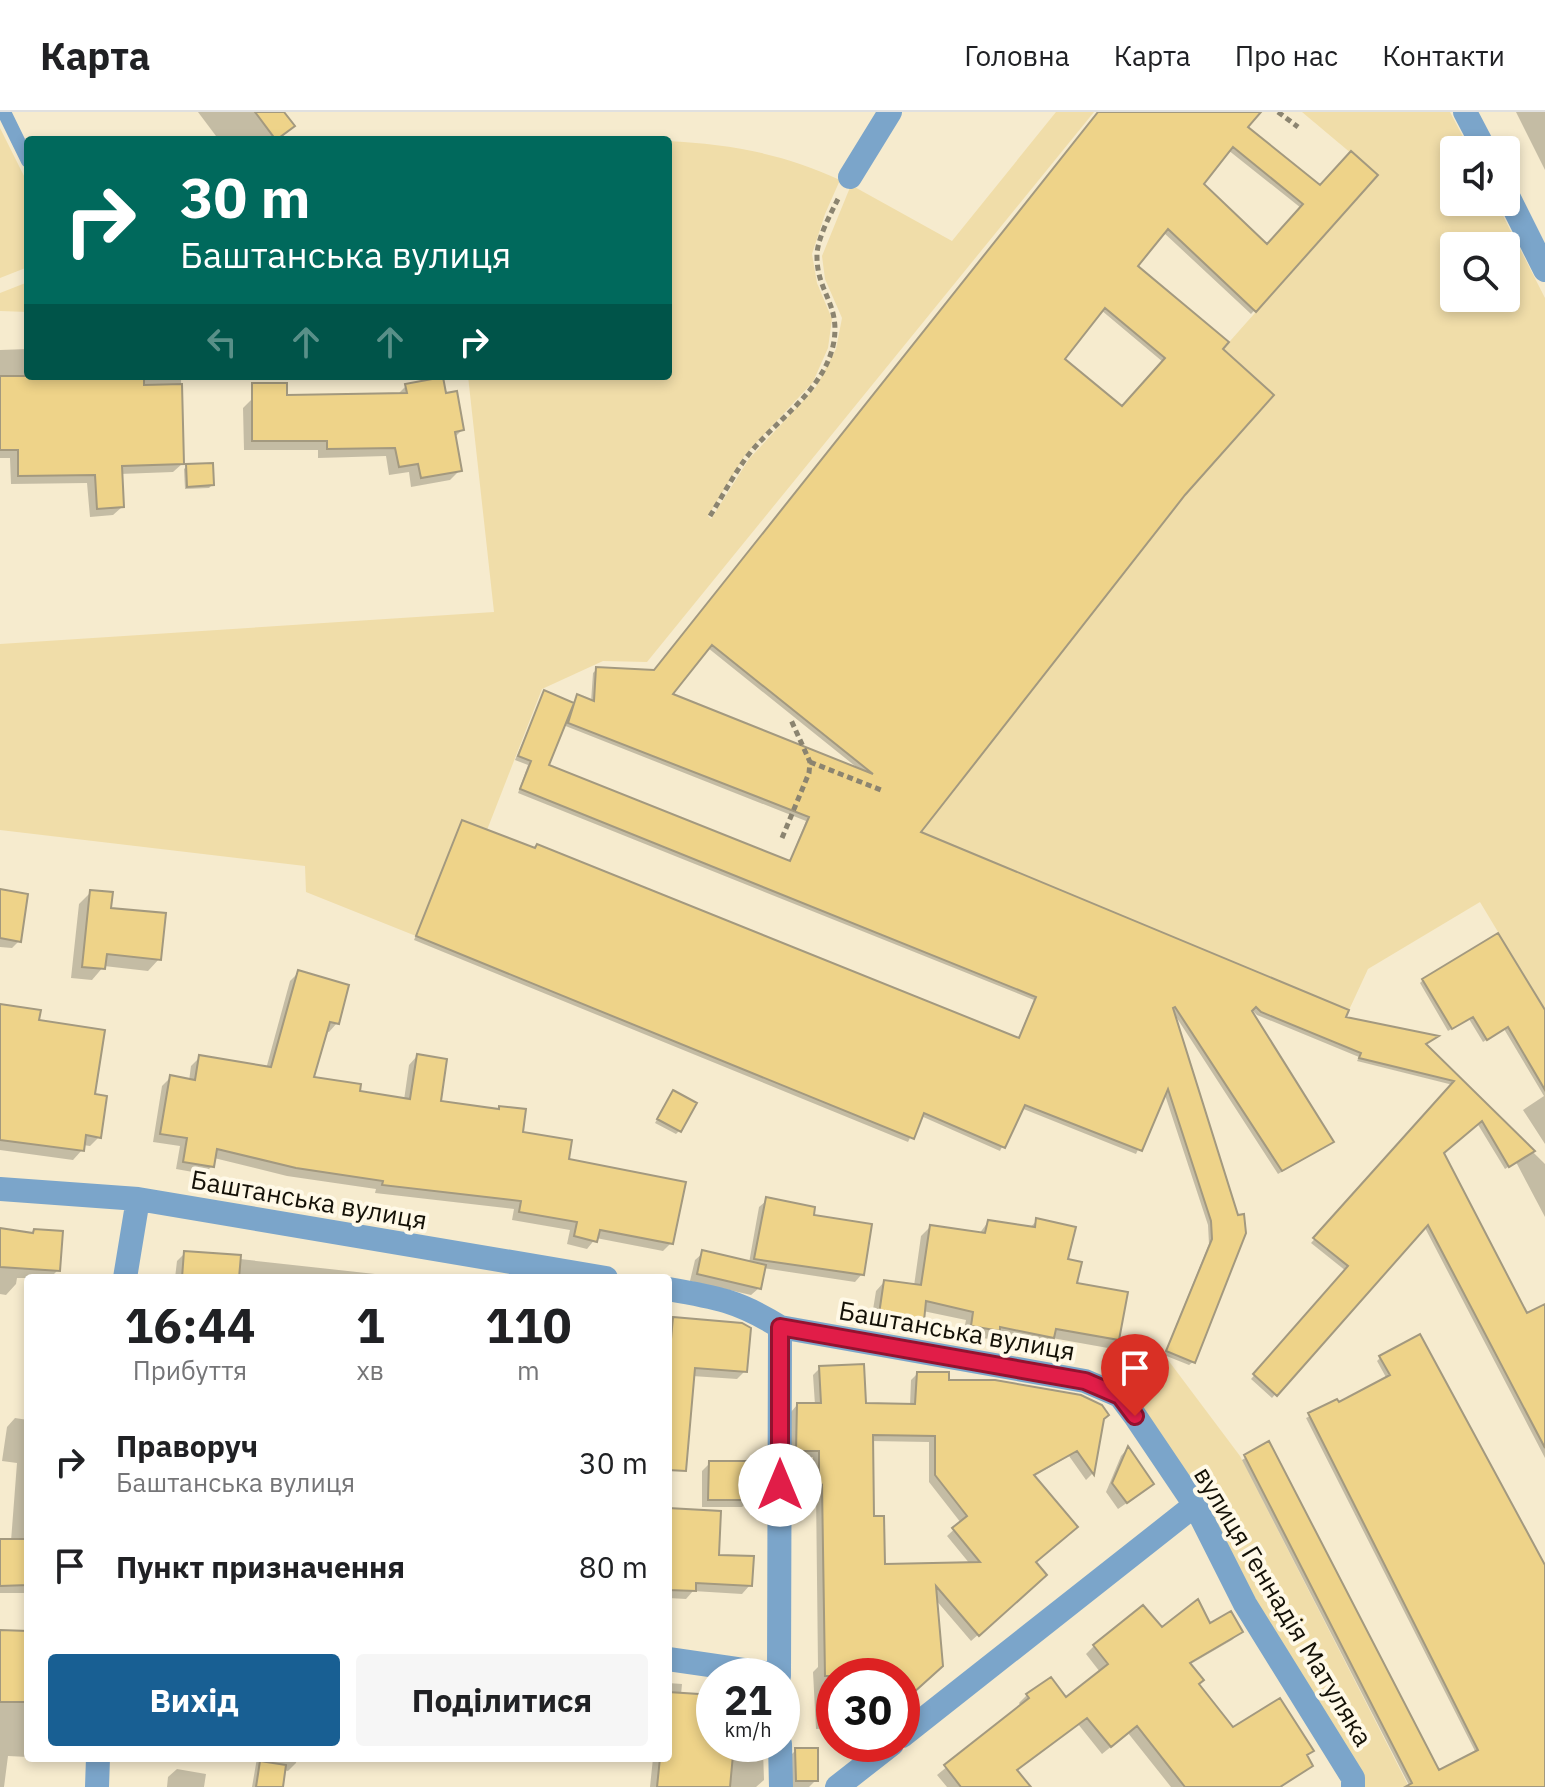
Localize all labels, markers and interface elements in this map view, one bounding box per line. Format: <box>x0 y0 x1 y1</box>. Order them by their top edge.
text: Карта <box>40 31 150 80</box>
text: Головна <box>964 37 1070 74</box>
text: Карта <box>1114 37 1191 74</box>
text: Про нас <box>1235 37 1338 74</box>
text: Контакти <box>1382 37 1505 74</box>
map controls <box>1440 136 1520 312</box>
button: sound <box>1440 136 1520 216</box>
text: 30 m <box>180 161 310 233</box>
icon: right <box>48 168 152 272</box>
text: Баштанська вулиця <box>180 231 511 278</box>
button: search <box>1440 232 1520 312</box>
icon: left <box>200 320 244 364</box>
icon: ahead <box>284 320 328 364</box>
icon: ahead <box>368 320 412 364</box>
icon: right <box>452 320 496 364</box>
street label: Баштанська вулиця <box>188 1161 430 1237</box>
street label: Баштанська вулиця <box>836 1292 1078 1368</box>
text: 16:44 <box>124 1294 255 1356</box>
text: 1 <box>356 1294 385 1356</box>
text: 110 <box>485 1294 572 1356</box>
pin <box>1101 1334 1169 1416</box>
icon: arrive <box>1113 1346 1157 1390</box>
text: Прибуття <box>133 1353 247 1387</box>
text: хв <box>356 1353 384 1387</box>
text: m <box>517 1353 540 1387</box>
text: Праворуч <box>116 1426 258 1465</box>
icon: right <box>48 1440 92 1484</box>
text: 30 m <box>579 1443 648 1482</box>
position arrow <box>738 1443 822 1527</box>
street label: вулиця Геннадія Матуляка <box>1187 1460 1381 1752</box>
text: Баштанська вулиця <box>116 1465 355 1499</box>
icon: arrive <box>48 1544 92 1588</box>
text: Пункт призначення <box>116 1547 405 1586</box>
text: 80 m <box>579 1547 648 1586</box>
button: Вихід <box>48 1654 340 1746</box>
button: Поділитися <box>356 1654 648 1746</box>
speed limit sign: 30 <box>816 1658 920 1762</box>
text: 21 <box>724 1674 772 1726</box>
text: km/h <box>724 1716 772 1743</box>

